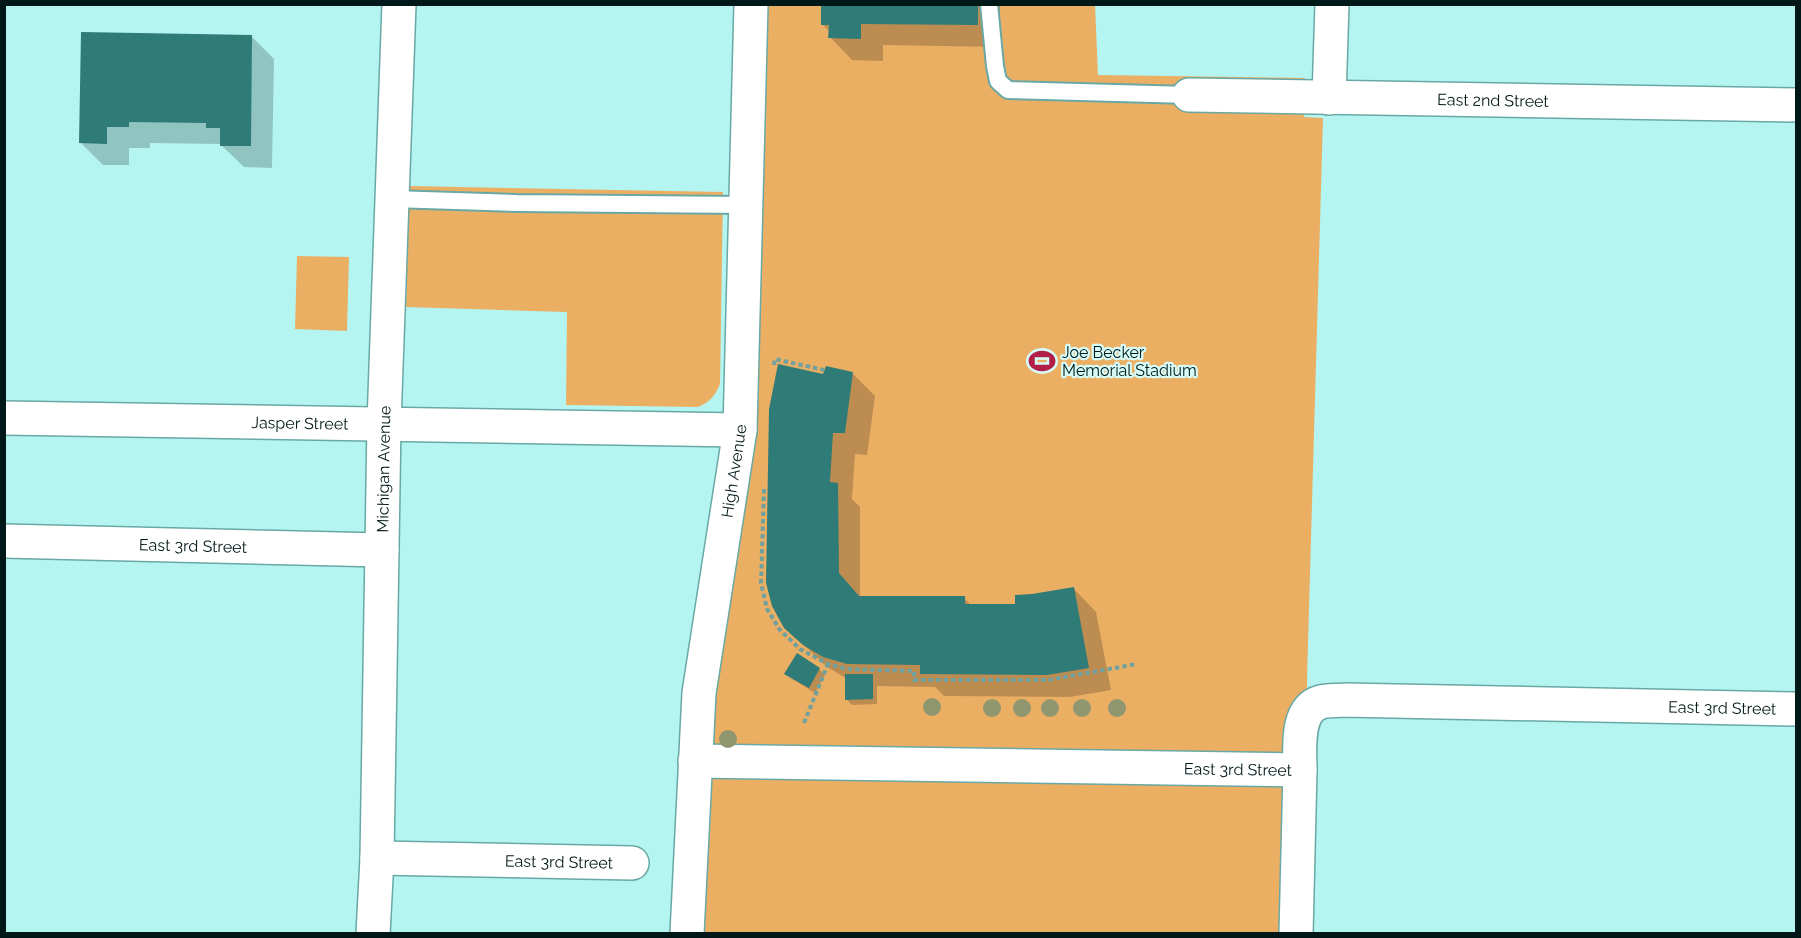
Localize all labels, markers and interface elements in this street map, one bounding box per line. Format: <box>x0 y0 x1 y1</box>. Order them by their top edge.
street label: East 2nd Street <box>1437 90 1550 111</box>
place label: Joe Becker Memorial Stadium <box>1062 343 1197 380</box>
sports icon: Joe Becker Memorial Stadium <box>1027 346 1057 376</box>
street label: Michigan Avenue <box>373 405 395 533</box>
street label: Jasper Street <box>251 413 349 434</box>
street label: High Avenue <box>717 424 750 519</box>
street label: East 3rd Street <box>139 535 248 557</box>
street label: East 3rd Street <box>1668 697 1777 719</box>
street label: East 3rd Street <box>1184 759 1293 780</box>
street label: East 3rd Street <box>505 852 614 873</box>

